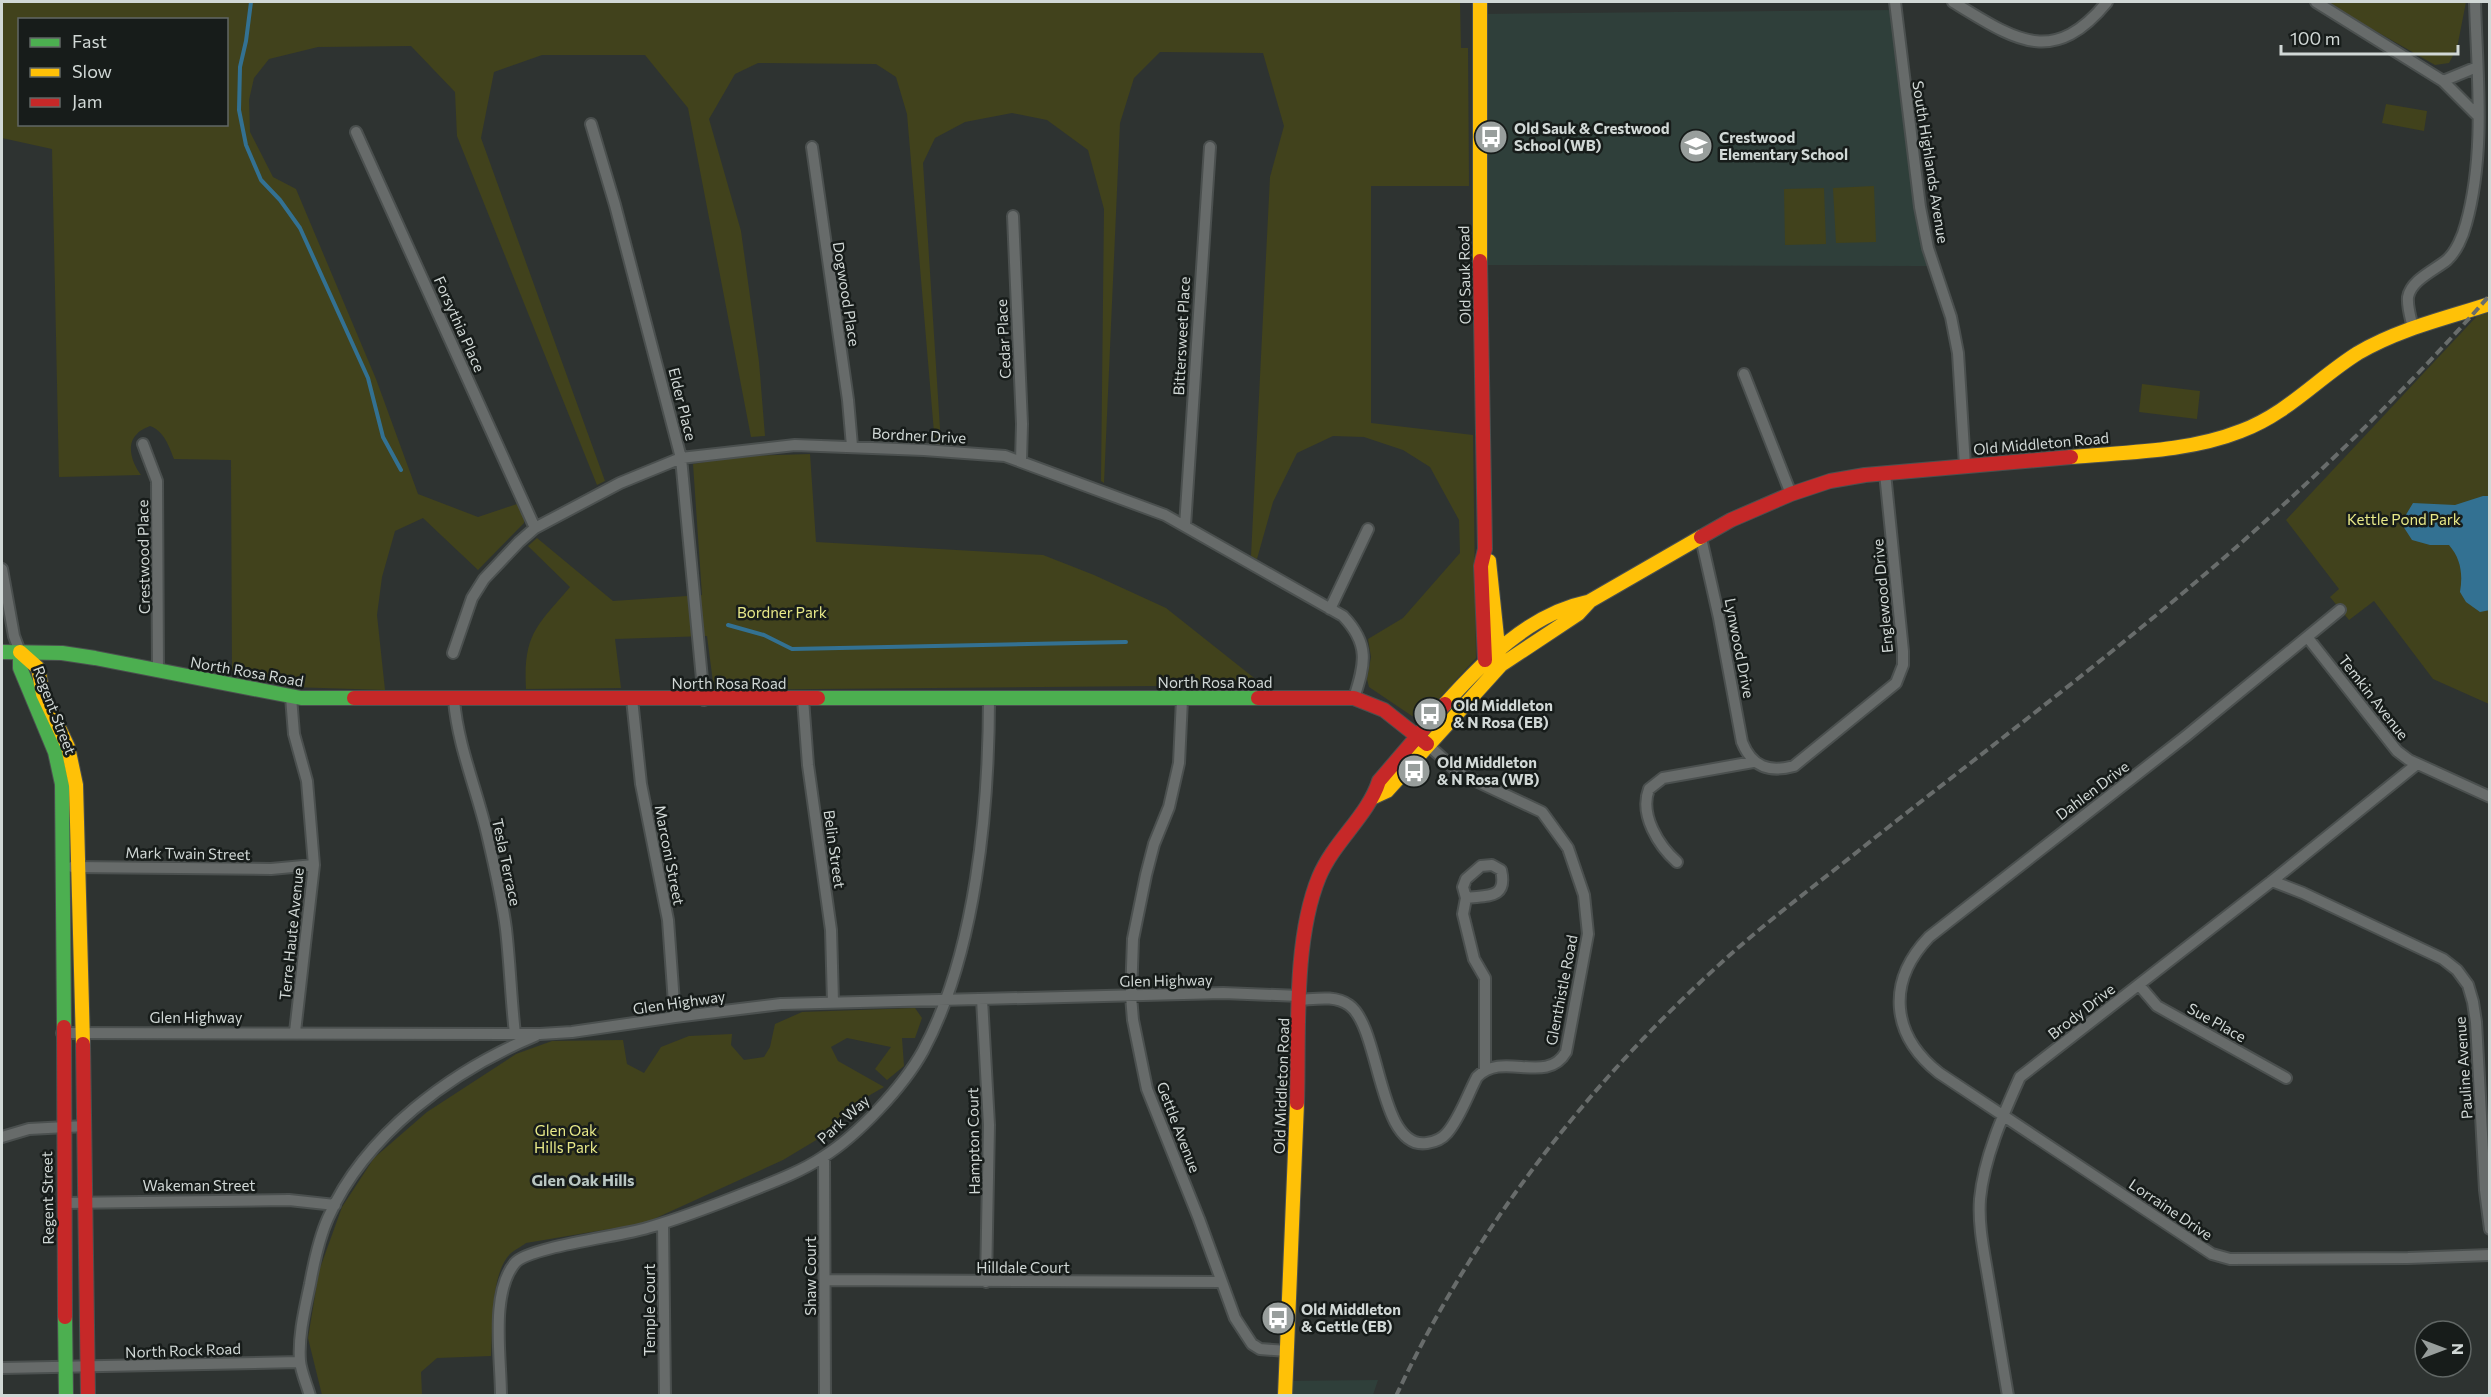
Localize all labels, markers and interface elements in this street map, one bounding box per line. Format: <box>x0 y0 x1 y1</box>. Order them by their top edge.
legend <box>18 18 228 126</box>
scale bar <box>2281 18 2458 56</box>
text: 100 m <box>2290 27 2340 49</box>
text: Fast <box>72 30 107 52</box>
text: Slow <box>72 60 112 82</box>
street label: South Highlands Avenue <box>1909 80 1953 245</box>
text: Jam <box>72 90 102 112</box>
bus stop icon: Old Sauk & Crestwood School (WB) <box>1473 119 1509 155</box>
place label: Old Sauk & Crestwood School (WB) <box>1514 119 1669 154</box>
school or university icon: Crestwood Elementary School <box>1678 128 1714 164</box>
place label: Crestwood Elementary School <box>1719 128 1848 163</box>
street label: Old Sauk Road <box>1454 226 1474 324</box>
street label: Dogwood Place <box>830 240 864 348</box>
street label: Forsythia Place <box>431 273 489 375</box>
street label: Bittersweet Place <box>1169 276 1193 396</box>
street label: Cedar Place <box>992 299 1014 379</box>
street label: Elder Place <box>665 366 701 442</box>
street label: Bordner Drive <box>871 424 967 446</box>
street label: Old Middleton Road <box>1972 428 2110 458</box>
street label: Crestwood Place <box>133 500 153 614</box>
park label: Kettle Pond Park <box>2347 510 2461 528</box>
street label: Englewood Drive <box>1868 538 1896 654</box>
street label: Lynwood Drive <box>1721 596 1759 700</box>
park label: Bordner Park <box>737 603 827 621</box>
street label: Temkin Avenue <box>2335 651 2413 743</box>
street label: North Rosa Road <box>189 652 305 690</box>
street label: Regent Street <box>30 663 80 757</box>
street label: North Rosa Road <box>1158 673 1272 691</box>
street label: North Rosa Road <box>672 674 786 692</box>
bus stop icon: Old Middleton & N Rosa (EB) <box>1412 696 1448 732</box>
place label: Old Middleton & N Rosa (EB) <box>1453 696 1553 731</box>
bus stop icon: Old Middleton & N Rosa (WB) <box>1396 753 1432 789</box>
place label: Old Middleton & N Rosa (WB) <box>1437 753 1539 788</box>
street label: Dahlen Drive <box>2052 757 2132 823</box>
street label: Marconi Street <box>651 803 689 907</box>
street label: Belin Street <box>821 809 849 889</box>
street label: Tesla Terrace <box>489 817 525 908</box>
street label: Mark Twain Street <box>125 843 251 863</box>
street label: Terre Haute Avenue <box>275 867 307 1001</box>
street label: Glenthistle Road <box>1541 933 1581 1047</box>
street label: Glen Highway <box>1119 970 1213 990</box>
street label: Brody Drive <box>2044 979 2118 1043</box>
street label: Glen Highway <box>632 987 727 1017</box>
street label: Sue Place <box>2184 999 2250 1046</box>
street label: Glen Highway <box>149 1008 243 1026</box>
street label: Pauline Avenue <box>2450 1016 2476 1120</box>
street label: Old Middleton Road <box>1270 1018 1292 1154</box>
street label: Gettle Avenue <box>1153 1079 1205 1175</box>
street label: Hampton Court <box>963 1087 983 1195</box>
street label: Park Way <box>813 1091 873 1147</box>
park label: Glen Oak Hills Park <box>534 1121 598 1156</box>
street label: Regent Street <box>37 1151 57 1245</box>
district label: Glen Oak Hills <box>531 1170 635 1189</box>
street label: Lorraine Drive <box>2126 1175 2216 1244</box>
street label: Wakeman Street <box>143 1176 255 1194</box>
street label: Shaw Court <box>801 1236 819 1316</box>
street label: Hilldale Court <box>976 1258 1070 1276</box>
street label: Temple Court <box>640 1264 658 1356</box>
bus stop icon: Old Middleton & Gettle (EB) <box>1260 1300 1296 1336</box>
place label: Old Middleton & Gettle (EB) <box>1301 1300 1401 1335</box>
north arrow <box>2413 1319 2473 1379</box>
street label: North Rock Road <box>125 1339 241 1361</box>
text: N <box>2449 1343 2468 1355</box>

